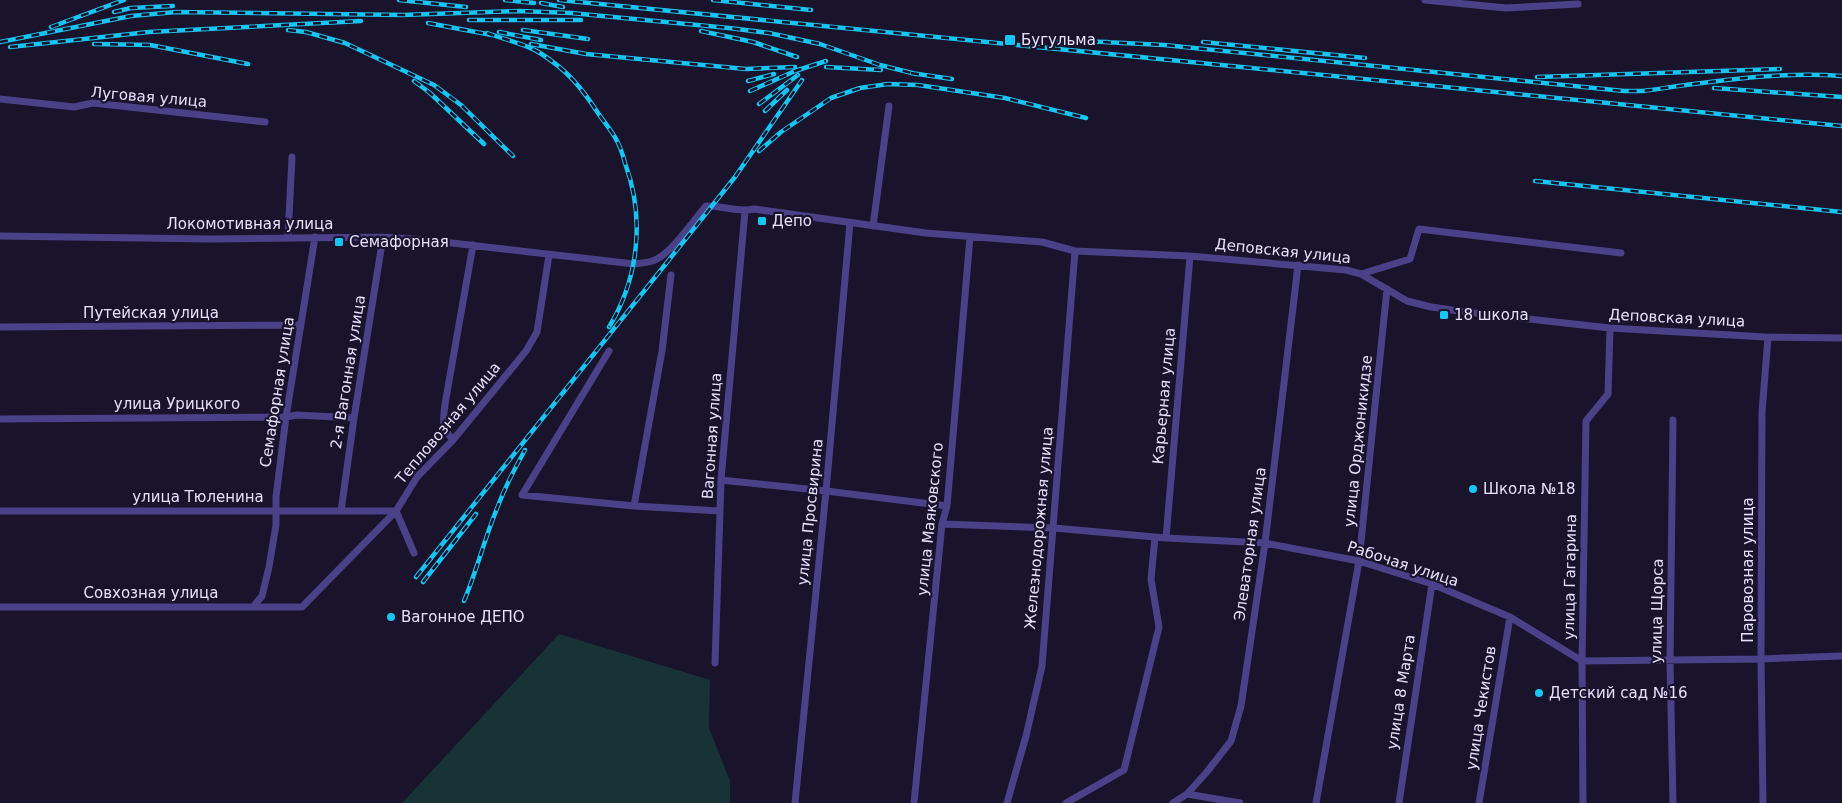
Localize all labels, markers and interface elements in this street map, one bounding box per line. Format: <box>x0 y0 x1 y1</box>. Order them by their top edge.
place label: Бугульма <box>1021 31 1096 49</box>
marker: Бугульма <box>1003 33 1017 47</box>
street label: Луговая улица <box>90 83 208 111</box>
place label: Депо <box>772 212 812 230</box>
street label: Локомотивная улица <box>167 215 333 233</box>
marker: Депо <box>756 215 768 227</box>
place label: Семафорная <box>349 233 449 251</box>
street label: Деповская улица <box>1214 235 1352 267</box>
marker: Семафорная <box>333 236 345 248</box>
street label: 2-я Вагонная улица <box>327 294 369 450</box>
street label: Путейская улица <box>83 304 219 322</box>
street label: Деповская улица <box>1608 305 1746 331</box>
place label: 18 школа <box>1454 306 1529 324</box>
marker: 18 школа <box>1438 309 1450 321</box>
street label: Семафорная улица <box>256 315 298 469</box>
street label: Карьерная улица <box>1149 327 1179 465</box>
street label: улица Орджоникидзе <box>1340 354 1376 528</box>
street label: Тепловозная улица <box>391 358 504 488</box>
street label: Вагонная улица <box>699 372 725 500</box>
street label: улица Урицкого <box>114 395 240 413</box>
street label: Железнодорожная улица <box>1021 426 1057 630</box>
street label: улица Просвирина <box>793 438 827 586</box>
street label: улица Маяковского <box>913 441 947 597</box>
street label: Элеваторная улица <box>1230 466 1270 622</box>
place label: Школа №18 <box>1483 480 1576 498</box>
marker: Школа №18 <box>1467 483 1479 495</box>
street label: улица Тюленина <box>132 488 264 506</box>
street label: Паровозная улица <box>1739 497 1757 643</box>
street label: улица Гагарина <box>1560 514 1580 640</box>
street label: Рабочая улица <box>1345 537 1461 591</box>
street label: улица Щорса <box>1647 558 1667 664</box>
street label: Совхозная улица <box>84 584 218 602</box>
place label: Вагонное ДЕПО <box>401 608 525 626</box>
marker: Вагонное ДЕПО <box>385 611 397 623</box>
street label: улица 8 Марта <box>1383 633 1419 751</box>
street label: улица Чекистов <box>1462 645 1500 771</box>
place label: Детский сад №16 <box>1549 684 1688 702</box>
marker: Детский сад №16 <box>1533 687 1545 699</box>

